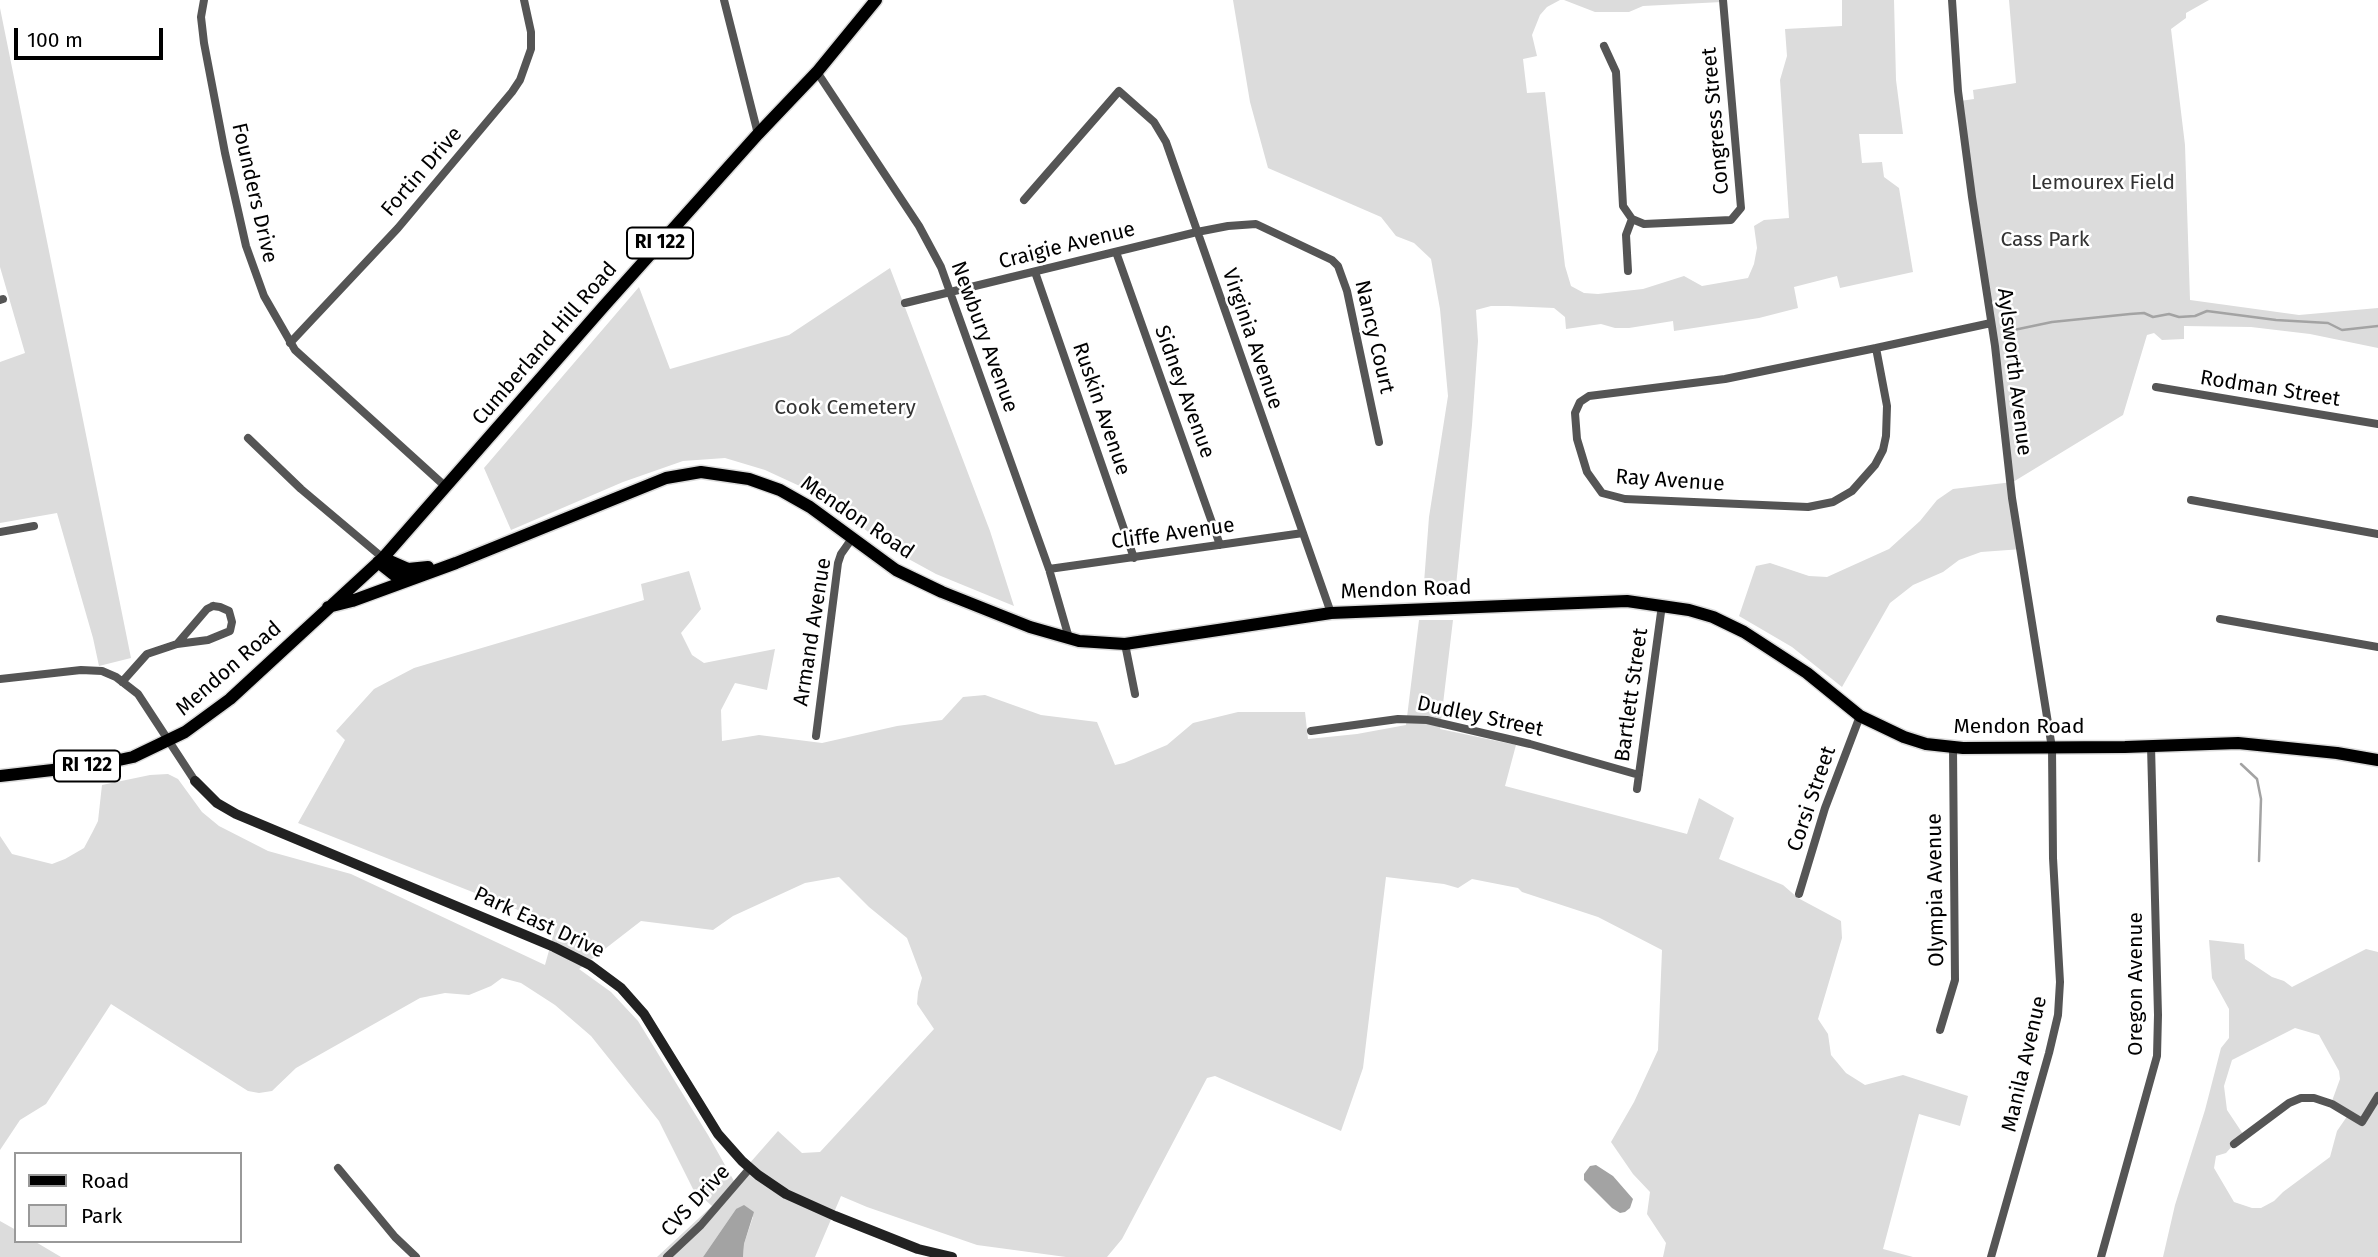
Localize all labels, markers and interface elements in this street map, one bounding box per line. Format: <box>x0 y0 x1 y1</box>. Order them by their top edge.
scale bar <box>18 14 166 58</box>
text: 100 m <box>27 27 83 53</box>
street label: Congress Street <box>1697 46 1735 196</box>
street label: Founders Drive <box>226 121 282 265</box>
street label: Fortin Drive <box>376 122 468 222</box>
park label: Lemourex Field <box>2031 170 2175 196</box>
street label: Craigie Avenue <box>996 217 1138 275</box>
park label: Cass Park <box>2000 227 2090 253</box>
road number: RI 122 <box>627 228 693 258</box>
street label: Cumberland Hill Road <box>467 257 623 431</box>
street label: Newbury Avenue <box>945 258 1023 416</box>
street label: Virginia Avenue <box>1216 265 1288 413</box>
street label: Nancy Court <box>1349 278 1399 396</box>
street label: Aylsworth Avenue <box>1991 287 2037 457</box>
street label: Sidney Avenue <box>1148 322 1220 462</box>
street label: Ruskin Avenue <box>1066 339 1136 479</box>
street label: Rodman Street <box>2198 365 2342 413</box>
park label: Cook Cemetery <box>774 395 916 421</box>
street label: Ray Avenue <box>1615 465 1725 497</box>
street label: Mendon Road <box>796 471 918 565</box>
street label: Cliffe Avenue <box>1110 513 1236 555</box>
street label: Armand Avenue <box>789 556 837 708</box>
street label: Mendon Road <box>1340 575 1472 605</box>
street label: Mendon Road <box>171 616 287 722</box>
street label: Bartlett Street <box>1610 626 1654 764</box>
street label: Dudley Street <box>1414 691 1546 743</box>
street label: Mendon Road <box>1953 714 2085 740</box>
street label: Corsi Street <box>1782 743 1842 855</box>
road number: RI 122 <box>54 750 120 782</box>
street label: Olympia Avenue <box>1922 813 1950 967</box>
street label: Park East Drive <box>470 882 608 964</box>
street label: Oregon Avenue <box>2123 912 2149 1056</box>
street label: Manila Avenue <box>1997 994 2053 1134</box>
legend <box>14 1152 242 1243</box>
street label: CVS Drive <box>656 1160 736 1242</box>
text: Road <box>81 1168 129 1194</box>
text: Park <box>81 1203 122 1229</box>

